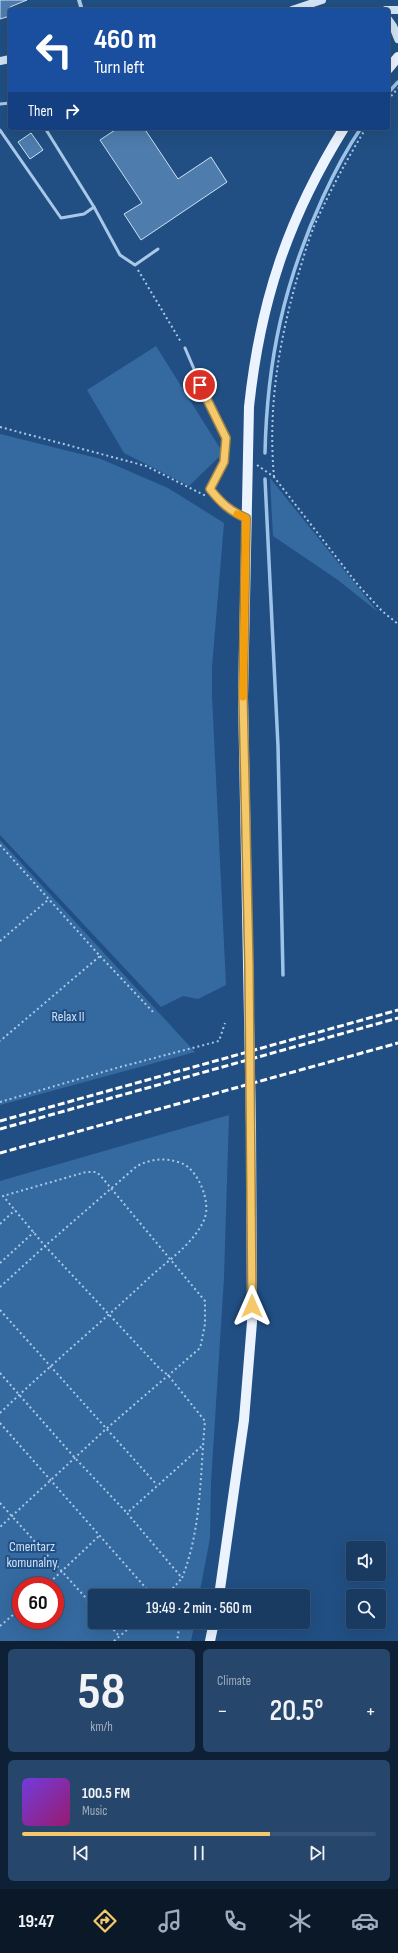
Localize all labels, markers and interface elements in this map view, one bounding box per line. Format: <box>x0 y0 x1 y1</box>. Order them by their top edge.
text: 460 m <box>94 23 156 56</box>
icon: left <box>28 24 80 76</box>
text: Turn left <box>94 57 145 78</box>
icon: right <box>61 100 83 122</box>
text: Then <box>28 102 53 121</box>
pin <box>183 368 217 402</box>
icon: arrive <box>189 374 211 396</box>
park label: Relax II <box>51 1008 85 1025</box>
position arrow <box>231 1285 273 1327</box>
park label: Cmentarz komunalny <box>6 1538 58 1571</box>
map controls <box>346 1541 386 1629</box>
button: sound <box>346 1541 386 1581</box>
speed limit sign: 60 <box>12 1577 64 1629</box>
button: search <box>346 1589 386 1629</box>
text: 19:49 · 2 min · 560 m <box>146 1599 252 1618</box>
text: 58 <box>78 1661 125 1724</box>
text: Climate <box>217 1673 251 1689</box>
text: 20.5° <box>269 1693 324 1729</box>
text: − <box>217 1698 228 1725</box>
text: + <box>365 1698 376 1725</box>
text: km/h <box>90 1719 113 1735</box>
text: 100.5 FM <box>82 1784 130 1803</box>
text: Music <box>82 1803 107 1819</box>
icon: previous <box>70 1842 92 1864</box>
icon: pause <box>188 1842 210 1864</box>
icon: next <box>306 1842 328 1864</box>
icon: directions <box>91 1907 119 1935</box>
icon: music <box>156 1907 184 1935</box>
icon: phone <box>221 1907 249 1935</box>
icon: climate <box>286 1907 314 1935</box>
icon: car <box>351 1907 379 1935</box>
text: 19:47 <box>19 1911 54 1932</box>

